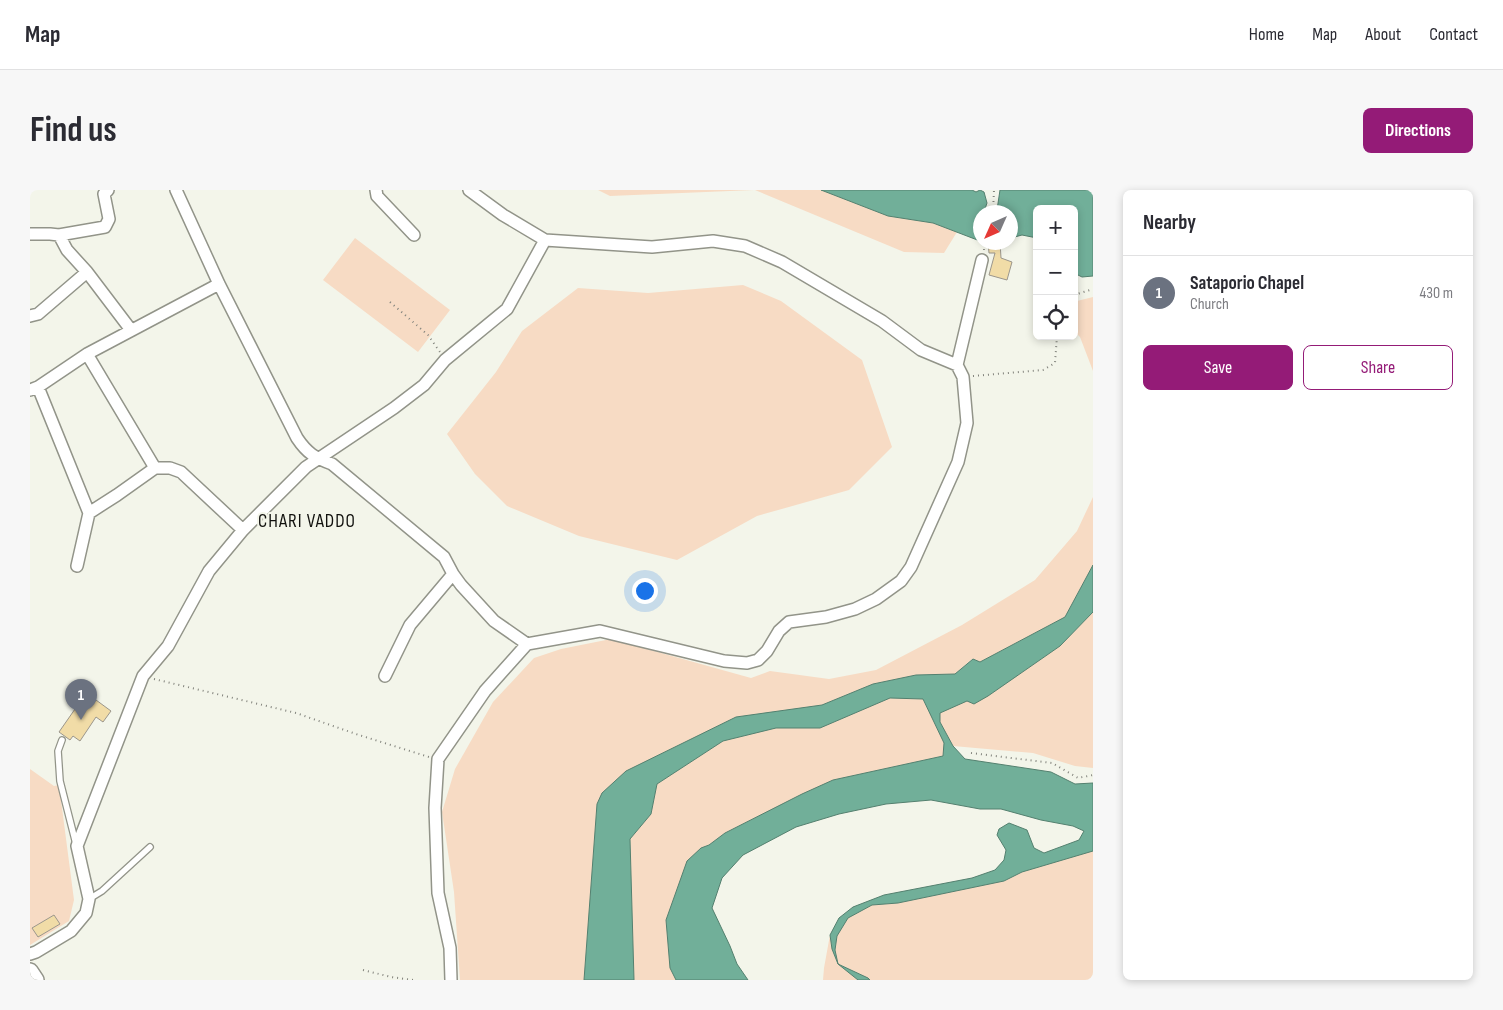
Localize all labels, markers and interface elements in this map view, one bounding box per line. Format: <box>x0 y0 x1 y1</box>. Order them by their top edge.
text: Map <box>25 20 60 49</box>
text: Home <box>1249 24 1284 45</box>
text: Map <box>1312 24 1337 45</box>
text: About <box>1365 24 1401 45</box>
text: Contact <box>1429 24 1478 45</box>
button: Directions <box>1363 108 1473 153</box>
text: Find us <box>30 109 117 152</box>
north arrow <box>973 205 1018 250</box>
map controls <box>1033 205 1078 340</box>
button: + <box>1033 205 1078 250</box>
text: Nearby <box>1143 210 1196 235</box>
button: − <box>1033 250 1078 295</box>
text: Sataporio Chapel <box>1190 272 1304 295</box>
text: 1 <box>1156 284 1162 303</box>
text: 430 m <box>1420 284 1453 303</box>
button: locate <box>1033 295 1078 340</box>
text: Church <box>1190 295 1229 314</box>
button: Save <box>1143 345 1293 390</box>
button: Share <box>1303 345 1453 390</box>
district label: CHARI VADDO <box>258 510 356 533</box>
your location <box>632 578 658 604</box>
pin: 1 <box>65 679 97 720</box>

